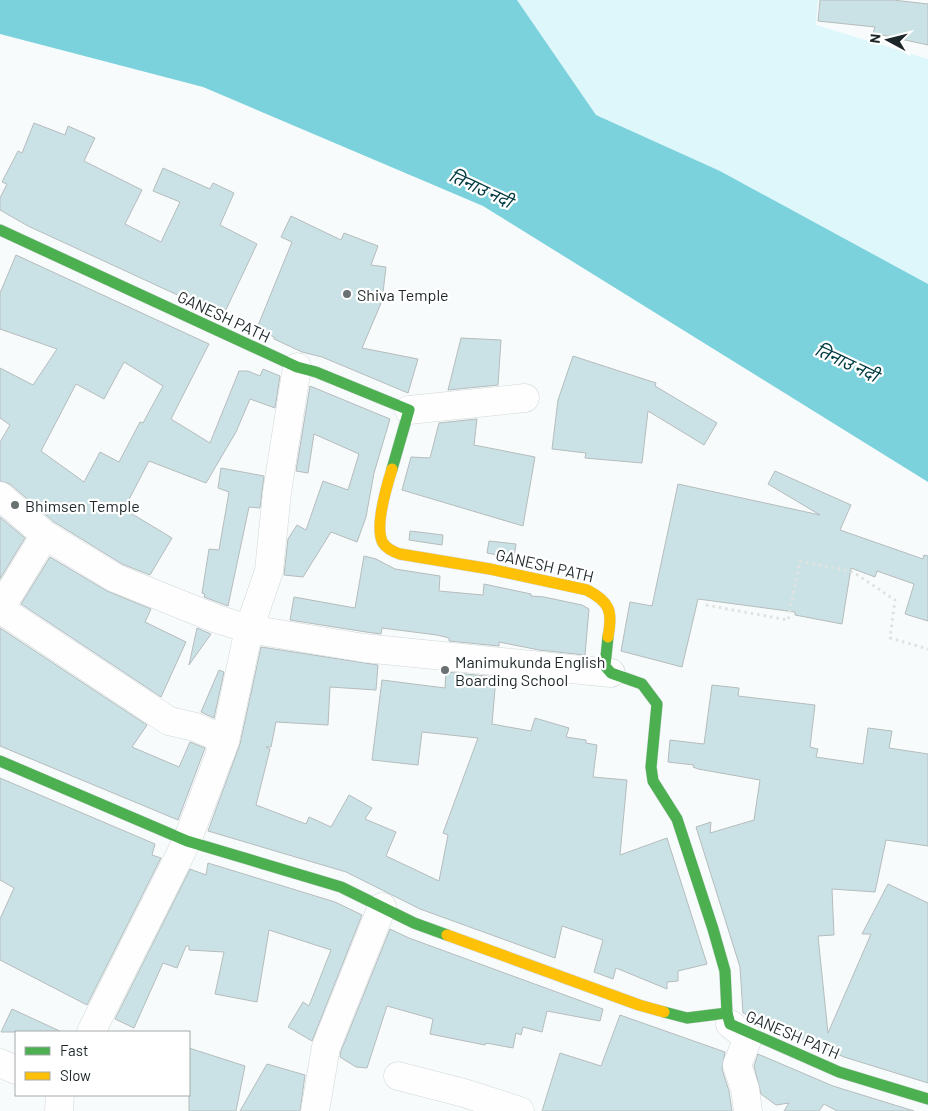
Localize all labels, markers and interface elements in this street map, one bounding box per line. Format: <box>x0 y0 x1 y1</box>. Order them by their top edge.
north arrow <box>863 15 913 65</box>
text: N <box>866 33 884 44</box>
water label: तिनाउ नदी <box>446 164 519 214</box>
place label: Shiva Temple <box>357 285 449 304</box>
street label: GANESH PATH <box>175 286 273 346</box>
marker: Shiva Temple <box>341 288 353 300</box>
water label: तिनाउ नदी <box>812 338 885 388</box>
place label: Bhimsen Temple <box>25 496 140 515</box>
marker: Bhimsen Temple <box>9 499 21 511</box>
street label: GANESH PATH <box>494 544 596 586</box>
place label: Manimukunda English Boarding School <box>455 652 605 689</box>
marker: Manimukunda English Boarding School <box>439 664 451 676</box>
street label: GANESH PATH <box>743 1006 843 1062</box>
legend <box>15 1031 190 1096</box>
text: Fast <box>60 1041 88 1059</box>
text: Slow <box>60 1066 91 1084</box>

